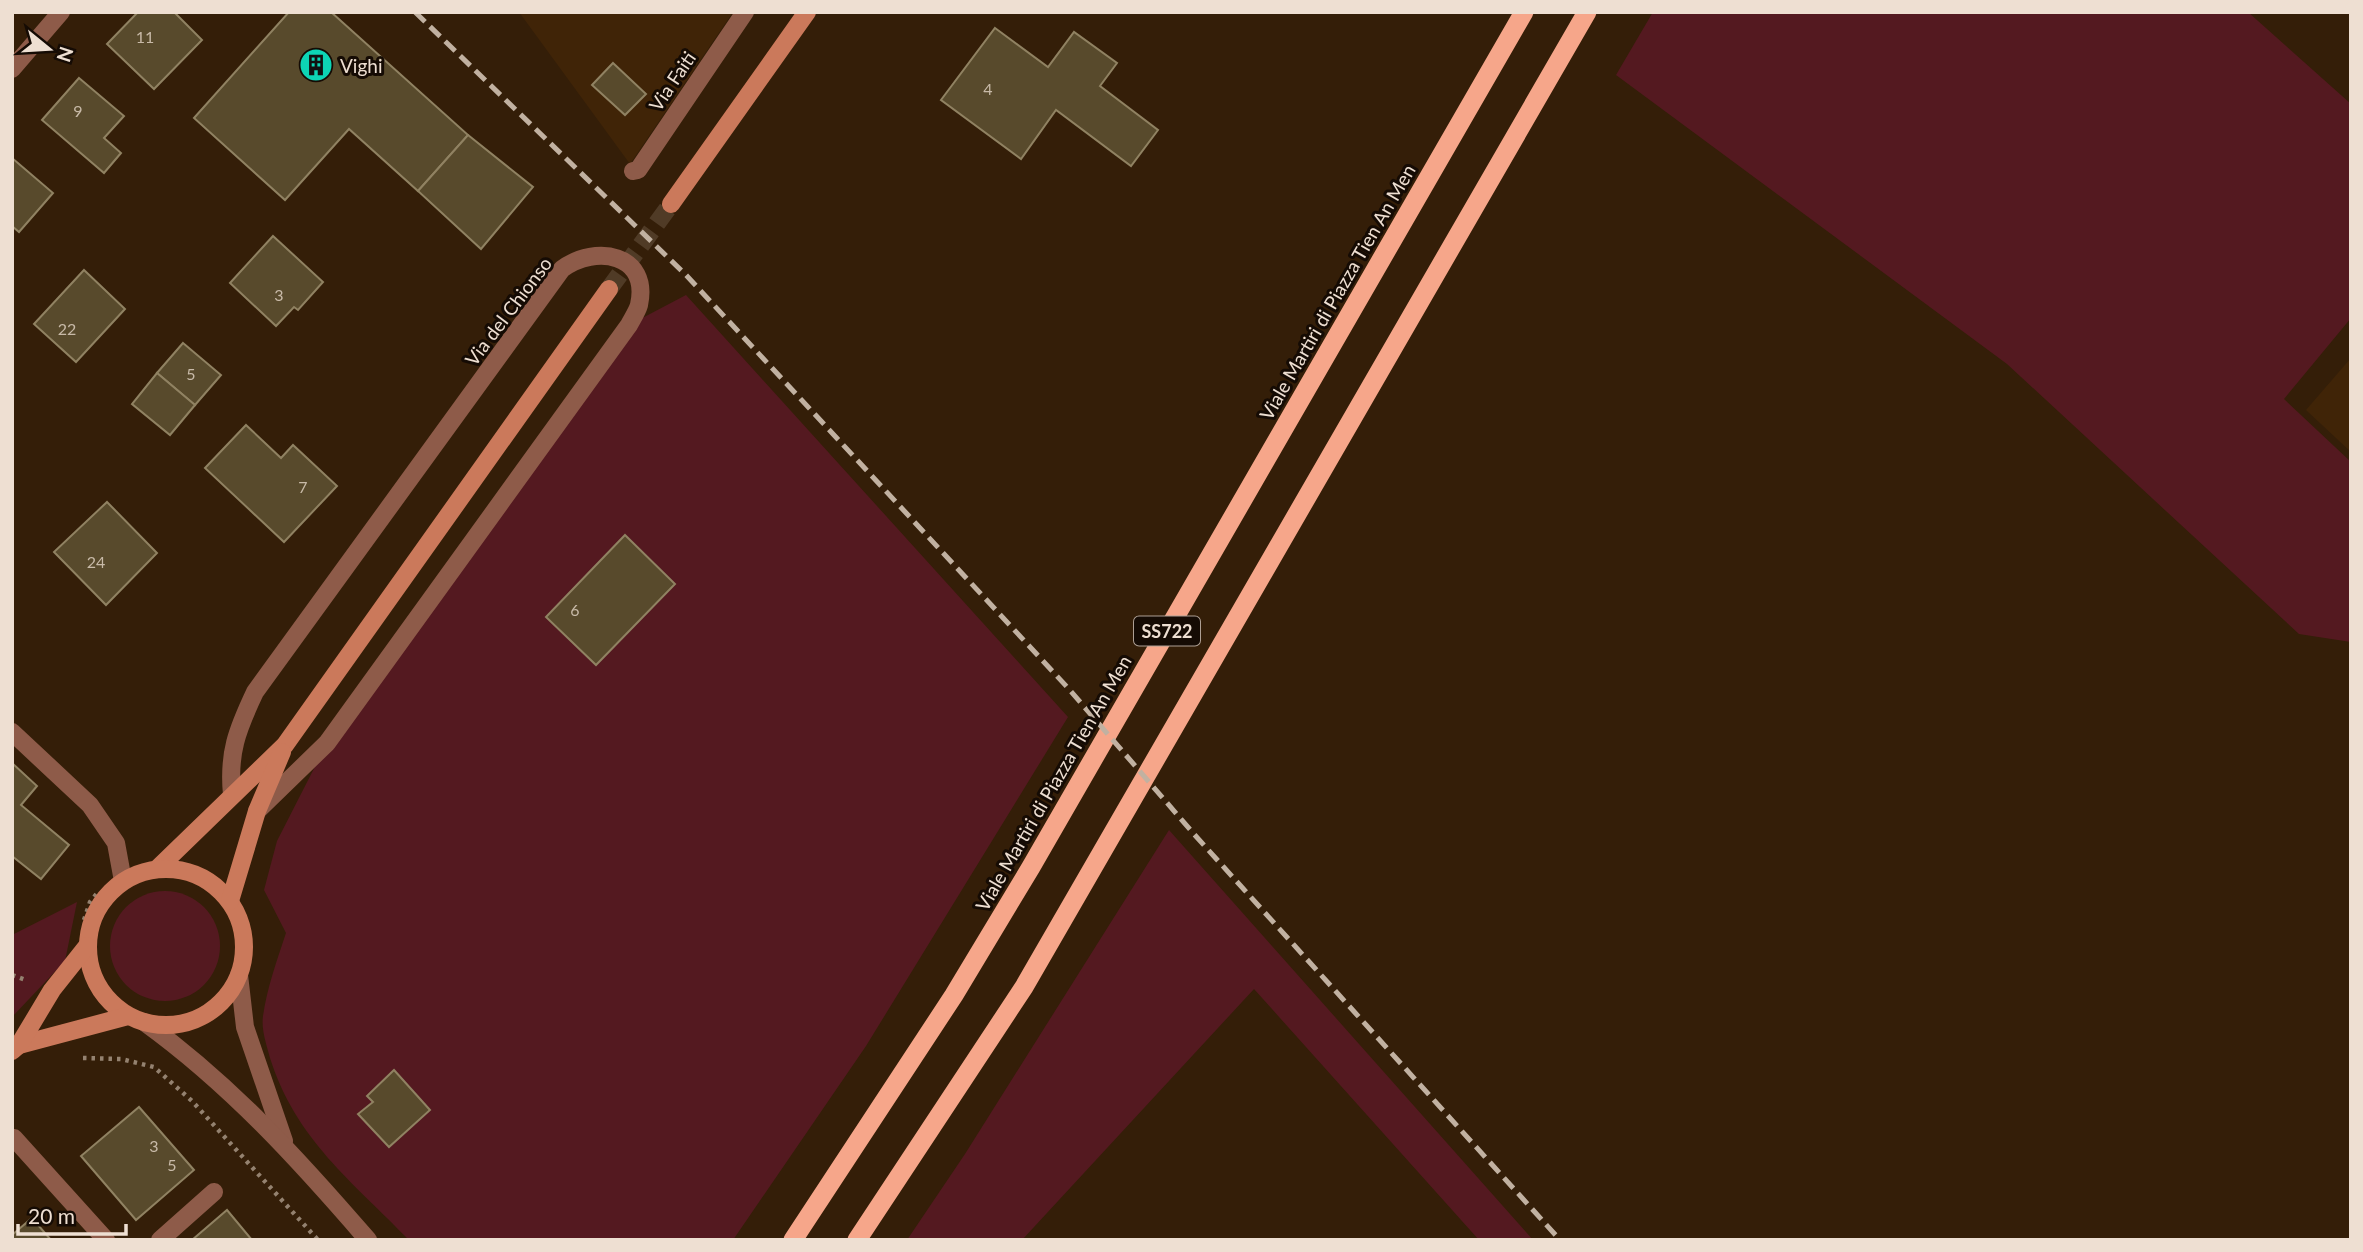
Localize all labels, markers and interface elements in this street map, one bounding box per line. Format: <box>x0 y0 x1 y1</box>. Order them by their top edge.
north arrow <box>14 14 84 84</box>
house number: 11 <box>136 27 154 46</box>
text: N <box>52 44 79 65</box>
building icon: Vighi <box>297 46 335 84</box>
street label: Via Faiti <box>644 47 700 115</box>
place label: Vighi <box>340 54 382 77</box>
house number: 4 <box>983 79 993 98</box>
house number: 9 <box>73 101 83 120</box>
street label: Viale Martiri di Piazza Tien An Men <box>1254 160 1420 424</box>
street label: Via del Chionso <box>460 252 556 370</box>
house number: 3 <box>274 285 284 304</box>
house number: 22 <box>58 319 76 338</box>
house number: 5 <box>186 364 196 383</box>
house number: 7 <box>298 477 308 496</box>
house number: 24 <box>87 552 105 571</box>
house number: 6 <box>570 600 580 619</box>
road number: SS722 <box>1134 616 1200 646</box>
street label: Viale Martiri di Piazza Tien An Men <box>970 651 1136 915</box>
house number: 3 <box>149 1136 159 1155</box>
house number: 5 <box>167 1155 177 1174</box>
scale bar <box>18 1192 126 1236</box>
text: 20 m <box>28 1203 75 1228</box>

